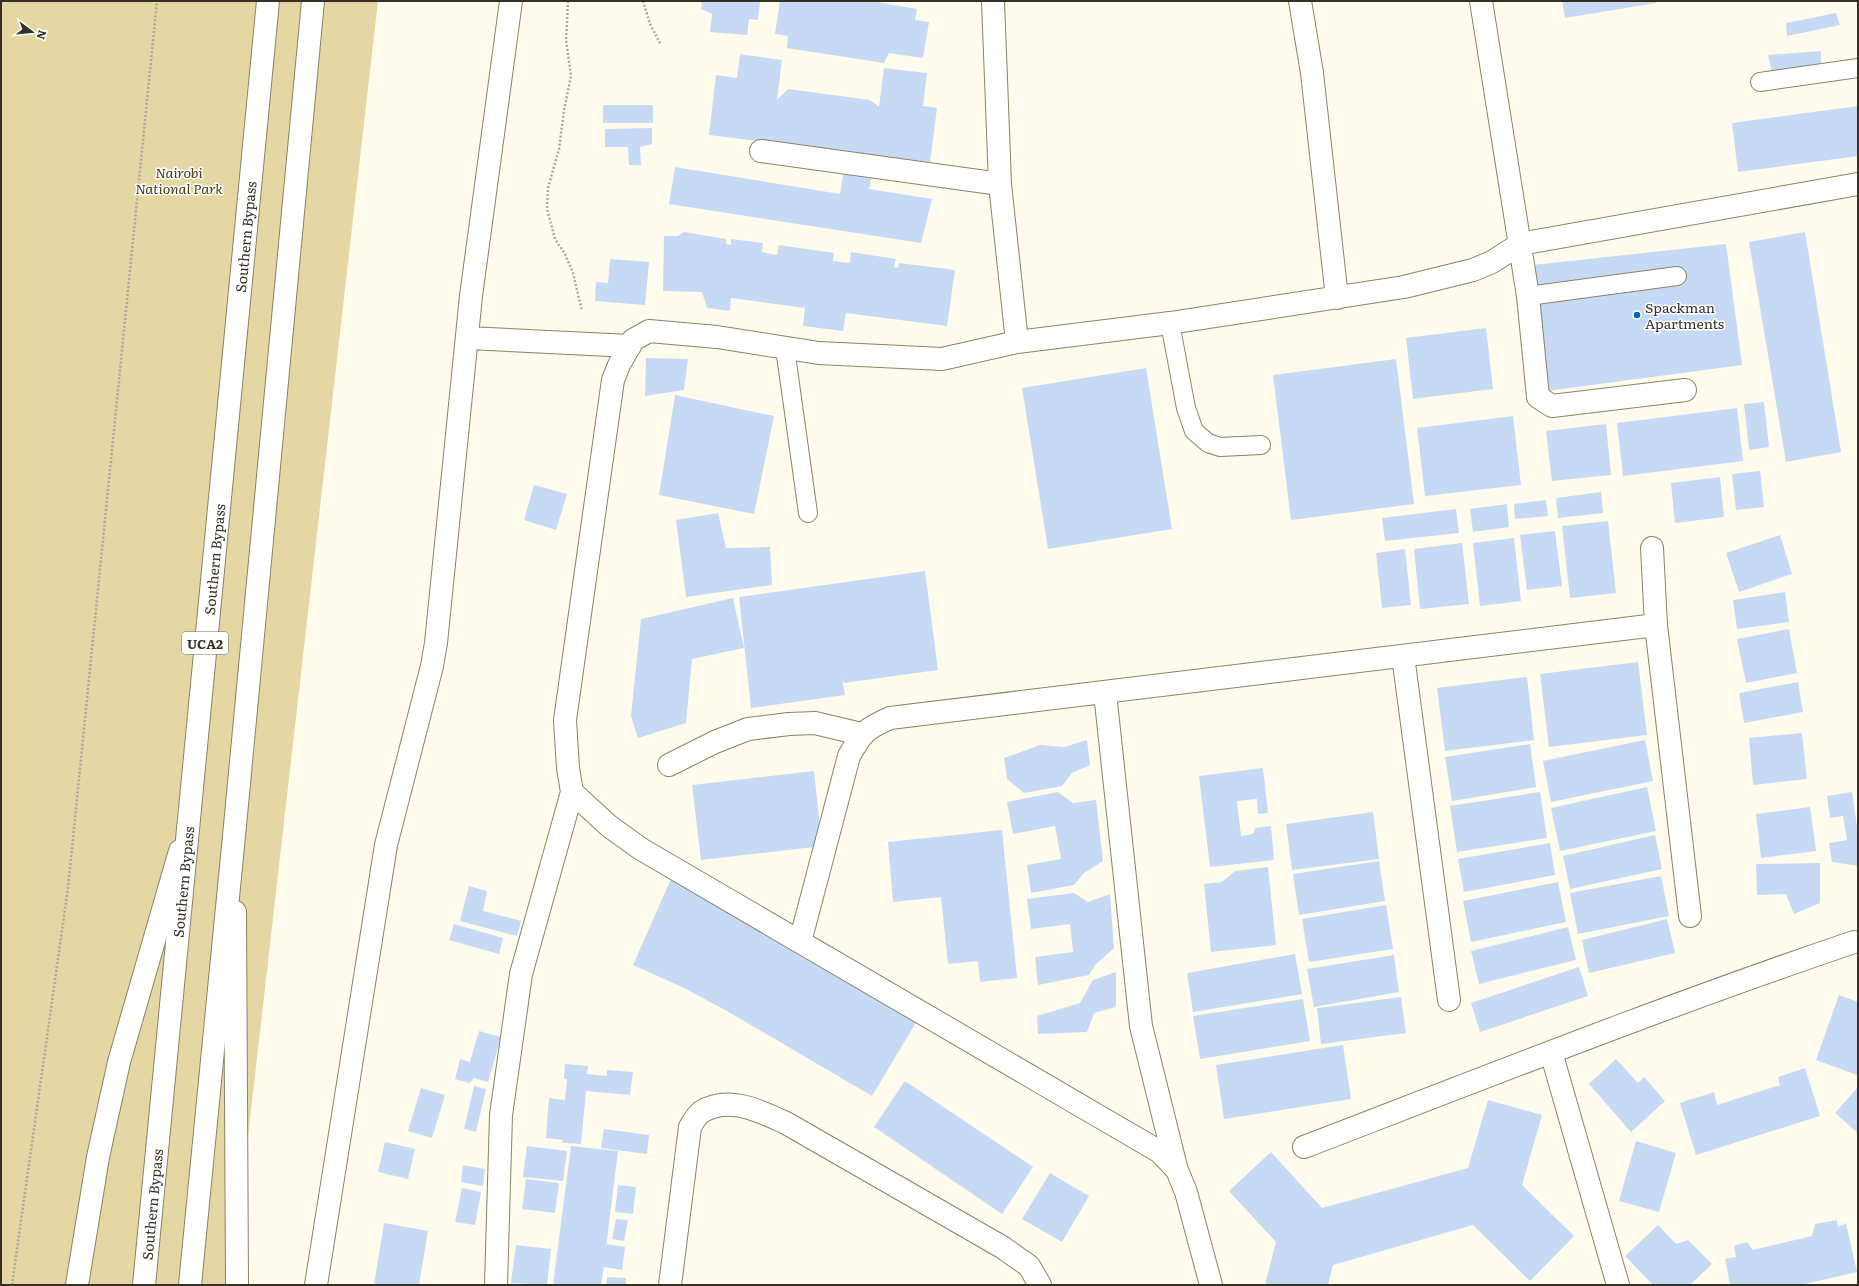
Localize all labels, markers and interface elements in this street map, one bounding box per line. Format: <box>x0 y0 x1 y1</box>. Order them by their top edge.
north arrow <box>12 12 52 52</box>
text: N <box>34 28 52 42</box>
park label: Nairobi National Park <box>135 162 223 198</box>
street label: Southern Bypass <box>230 180 261 293</box>
place label: Spackman Apartments <box>1645 297 1724 333</box>
marker: Spackman Apartments <box>1632 310 1642 320</box>
street label: Southern Bypass <box>199 503 229 616</box>
road number: UCA2 <box>182 632 228 654</box>
street label: Southern Bypass <box>168 825 198 938</box>
street label: Southern Bypass <box>136 1148 167 1261</box>

